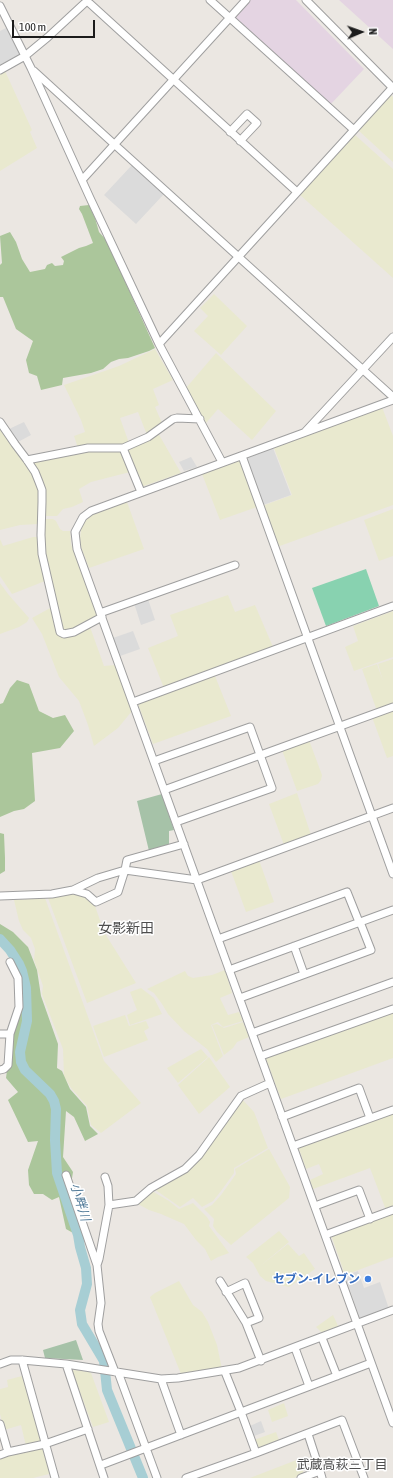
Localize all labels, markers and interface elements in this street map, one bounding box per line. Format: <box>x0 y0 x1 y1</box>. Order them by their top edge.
scale bar <box>14 12 97 38</box>
north arrow <box>341 12 381 52</box>
text: 100 m <box>19 20 46 34</box>
text: N <box>367 28 379 35</box>
district label: 女影新田 <box>98 921 154 937</box>
water label: 小畔川 <box>67 1181 93 1223</box>
place label: セブン-イレブン <box>273 1272 360 1286</box>
marker: セブン-イレブン <box>363 1274 373 1284</box>
district label: 武蔵高萩三丁目 <box>297 1457 387 1473</box>

